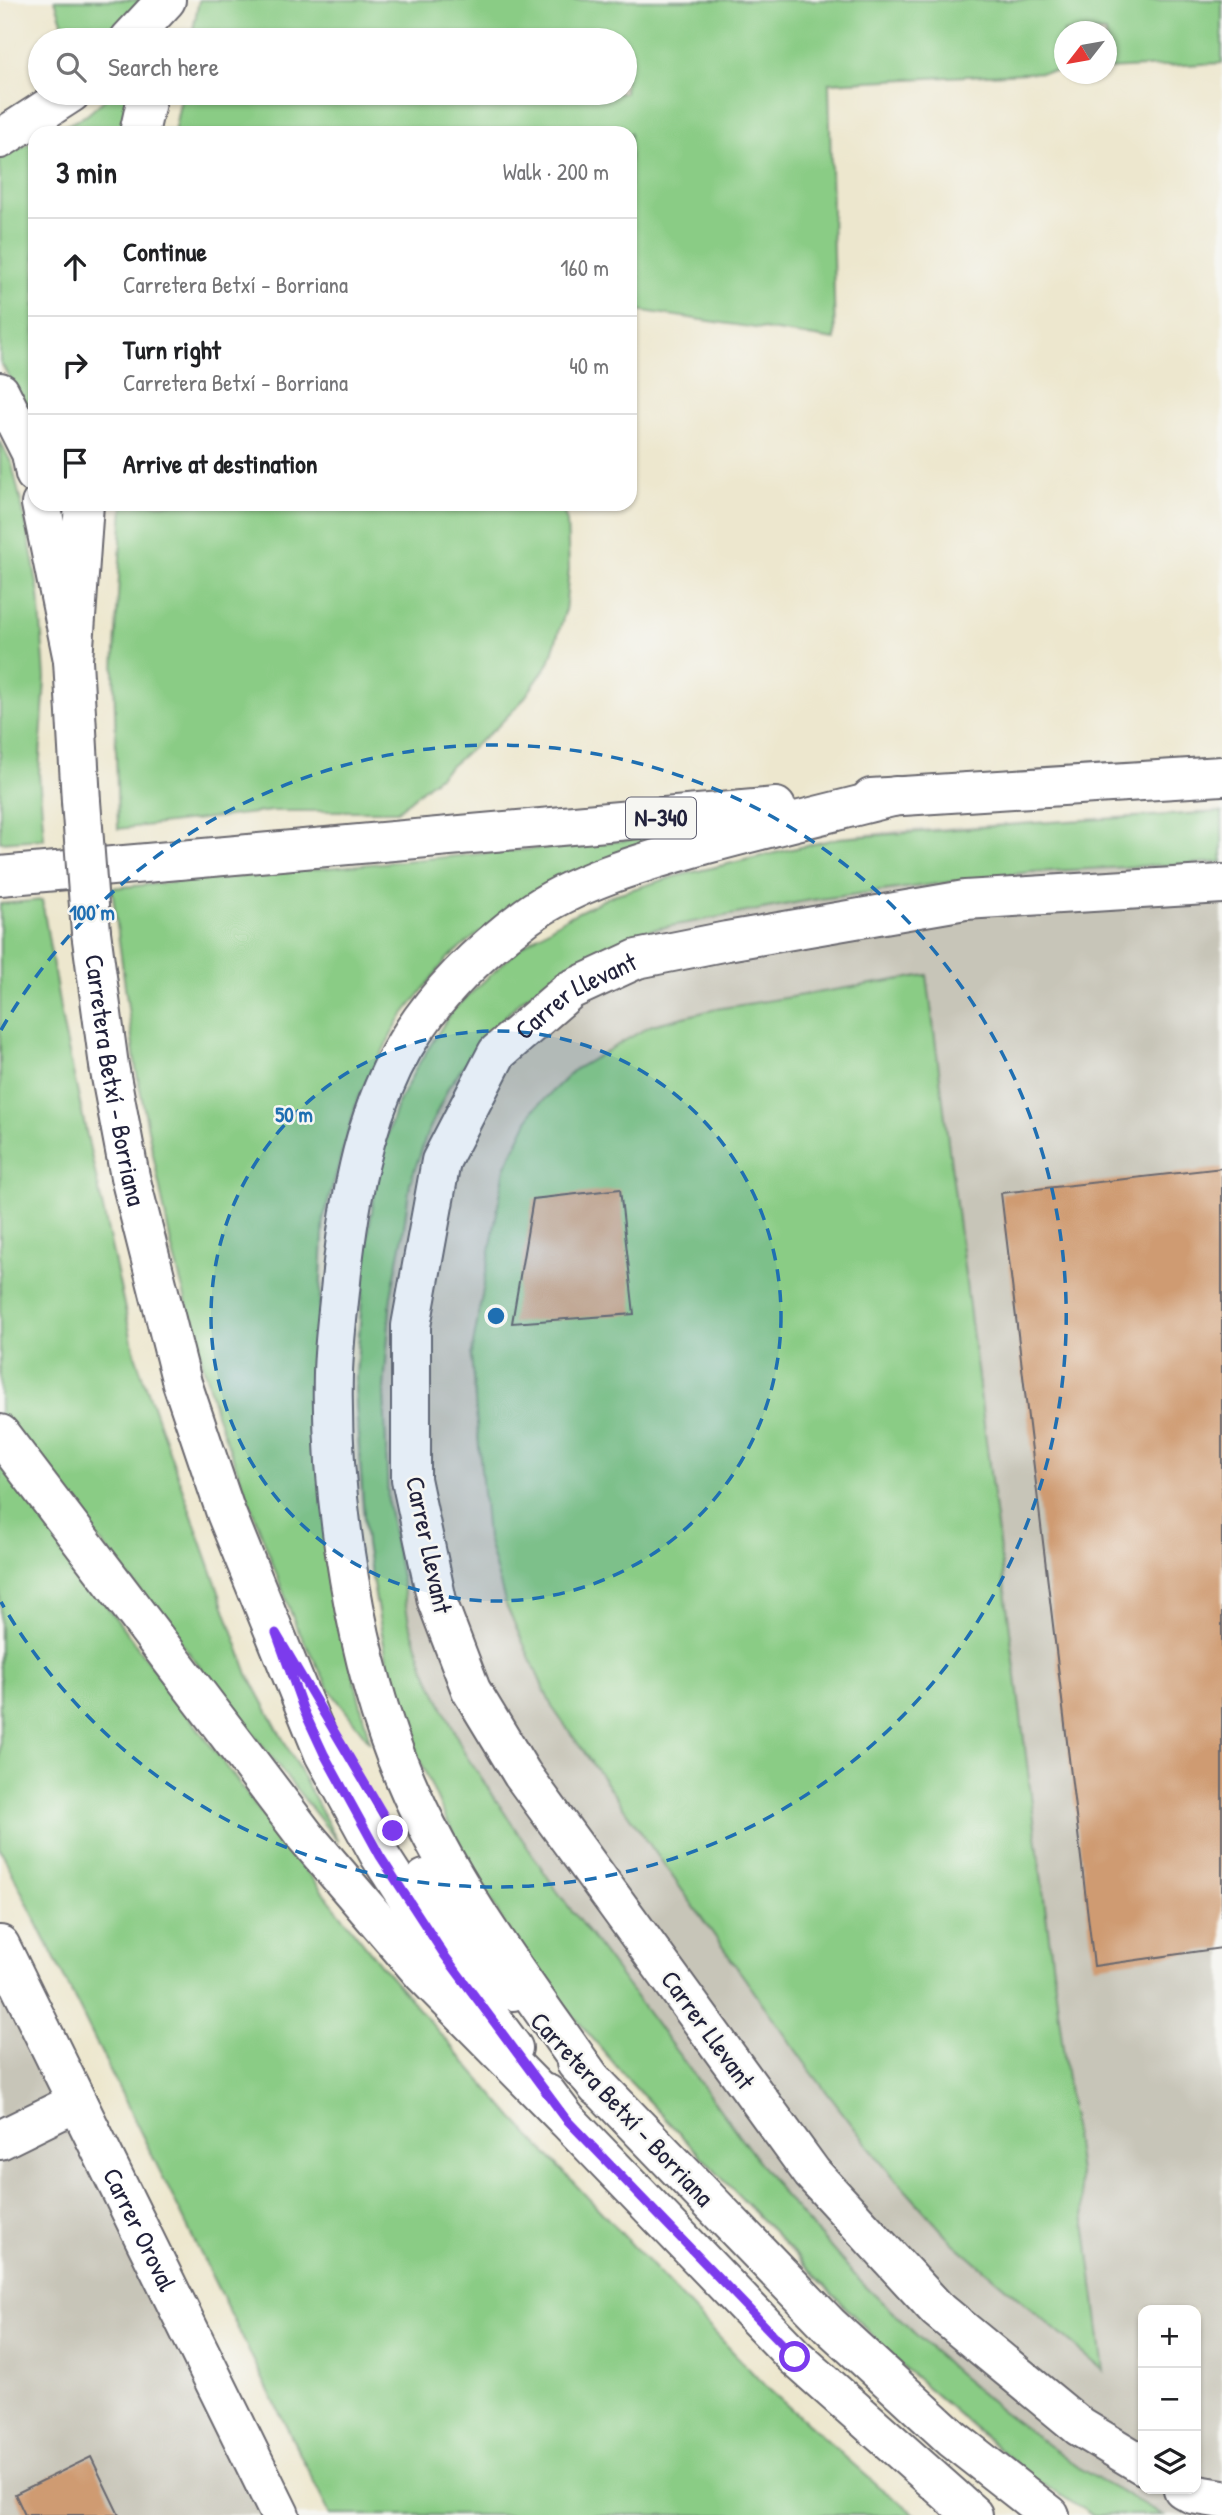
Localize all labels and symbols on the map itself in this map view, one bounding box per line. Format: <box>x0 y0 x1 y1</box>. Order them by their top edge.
north arrow <box>1054 21 1117 84</box>
road number: N-340 <box>626 798 696 838</box>
text: 100 m <box>69 898 115 927</box>
street label: Carrer Llevant <box>507 943 643 1047</box>
street label: Carretera Betxí - Borriana <box>77 952 155 1209</box>
text: 50 m <box>275 1100 313 1129</box>
centre of rings <box>484 1304 508 1328</box>
street label: Carrer Llevant <box>398 1473 461 1618</box>
route end <box>377 1815 408 1846</box>
street label: Carrer Llevant <box>653 1963 764 2097</box>
street label: Carretera Betxí - Borriana <box>523 2004 722 2214</box>
street label: Carrer Oroval <box>95 2162 185 2297</box>
route start <box>779 2341 810 2372</box>

